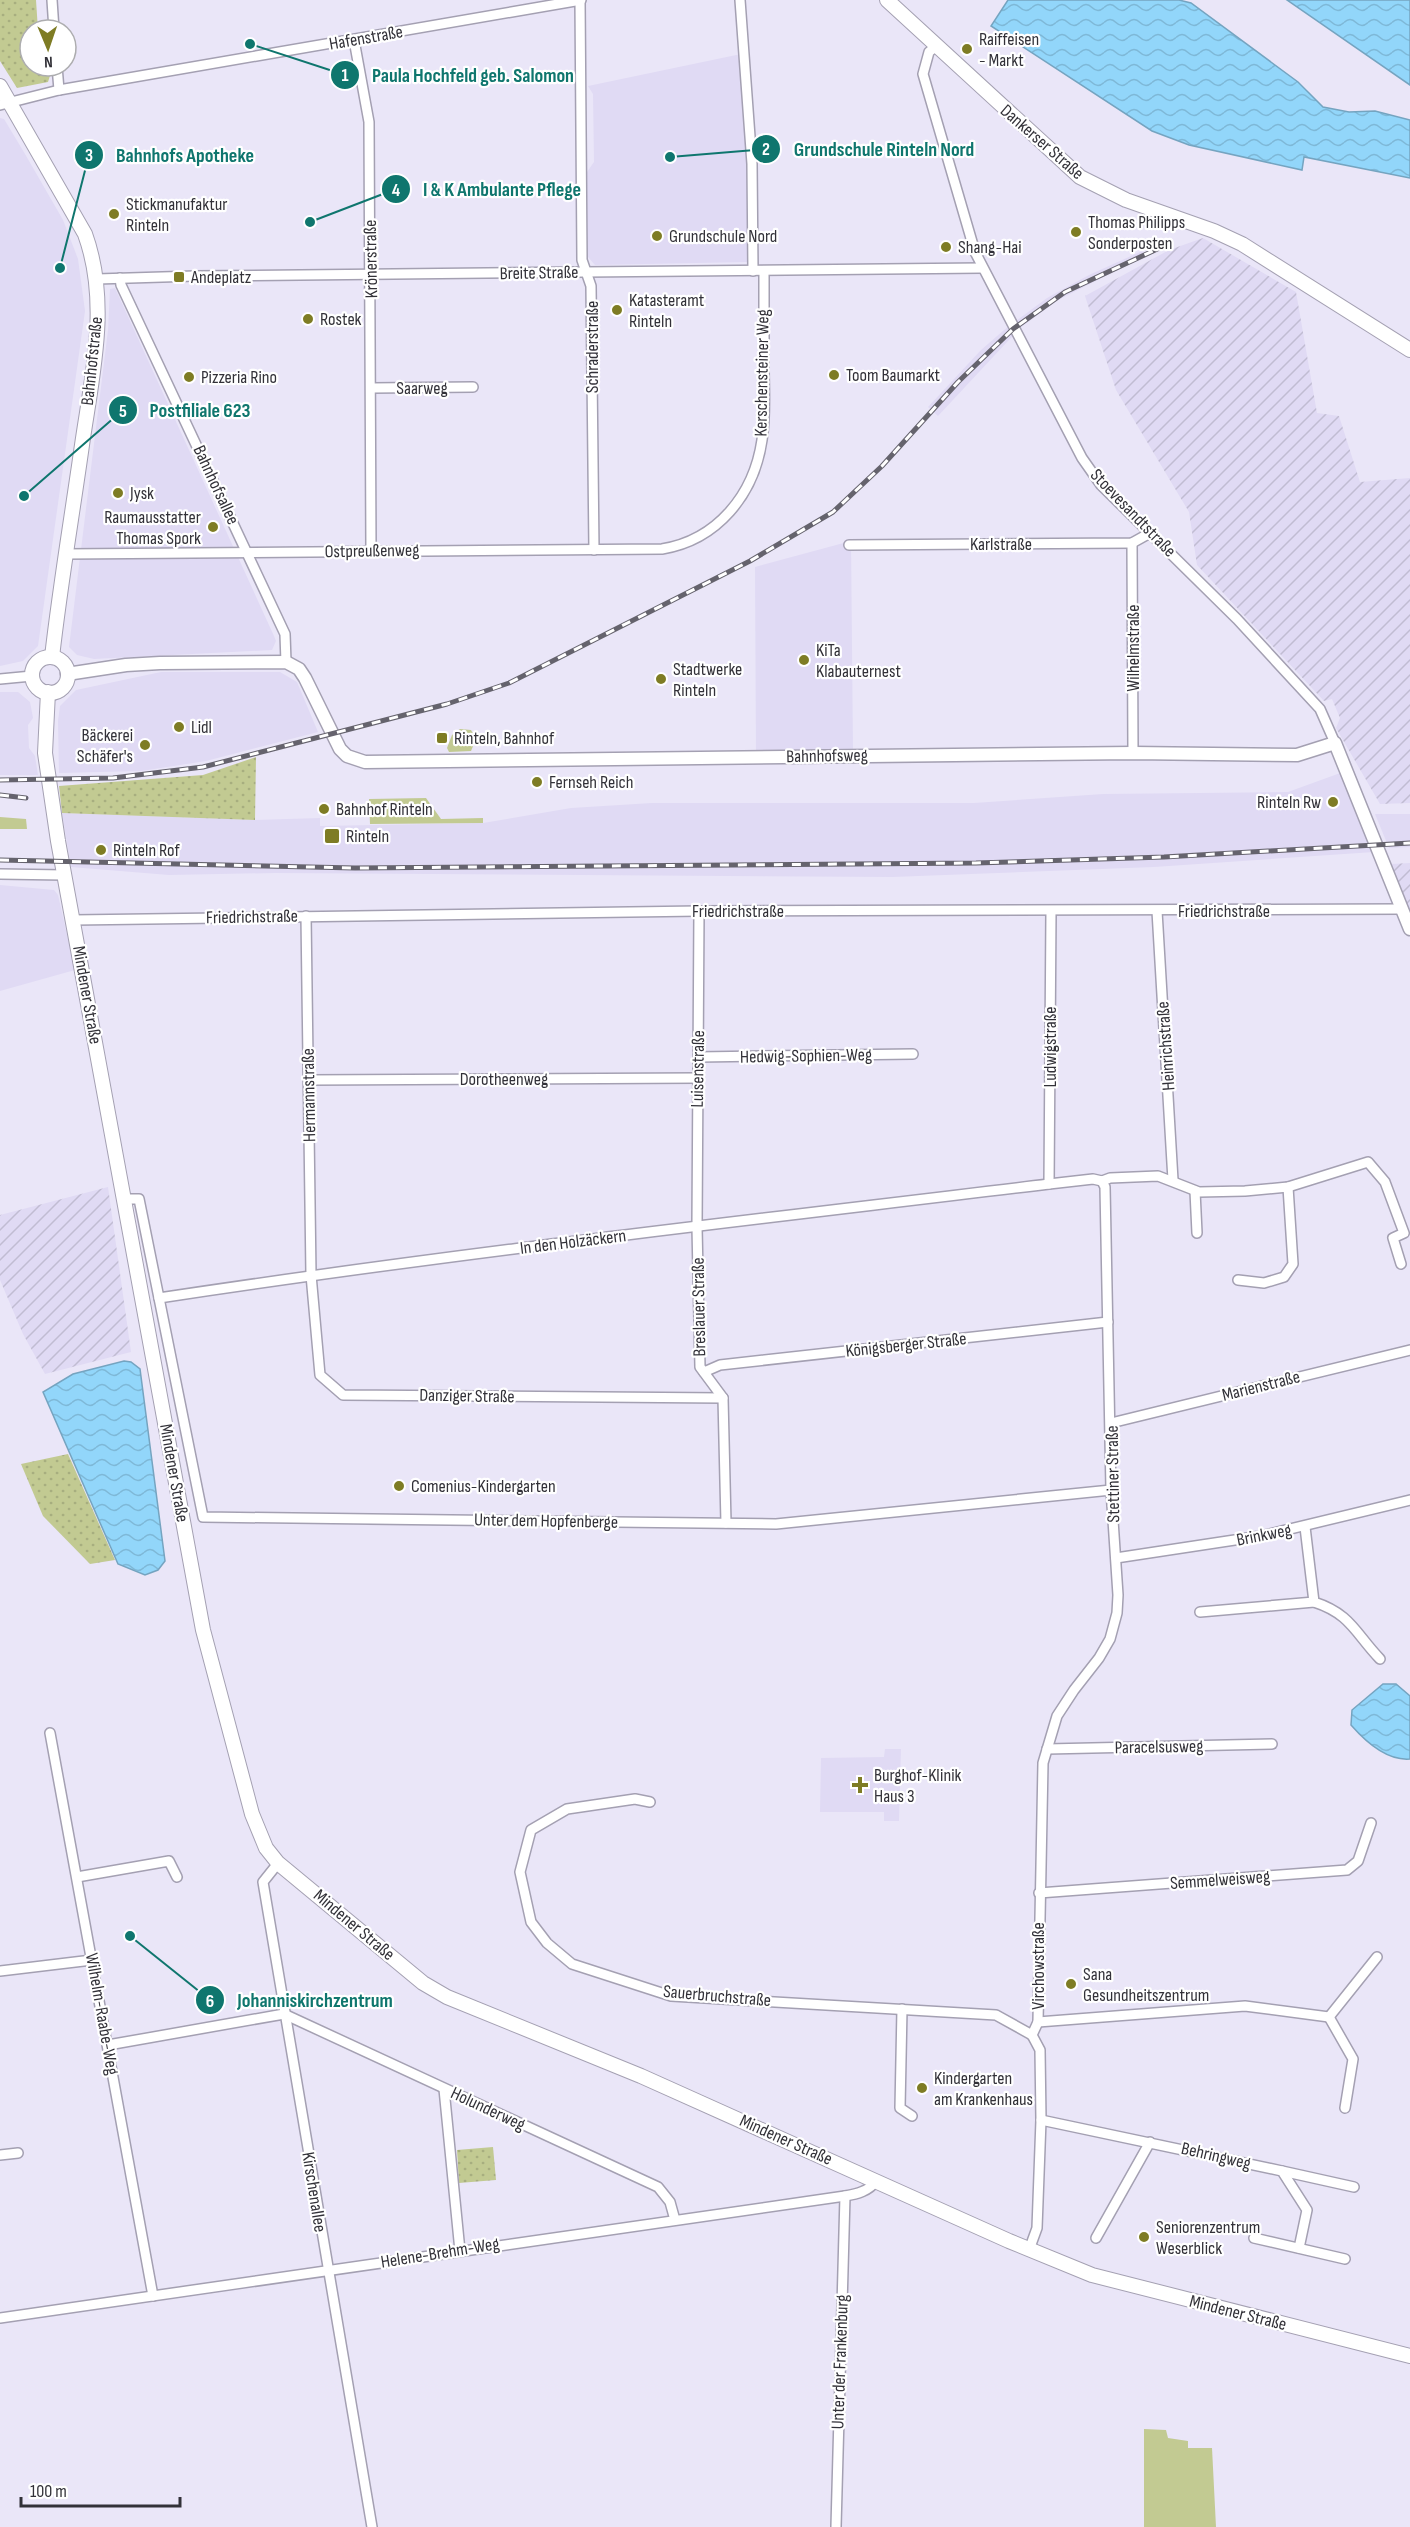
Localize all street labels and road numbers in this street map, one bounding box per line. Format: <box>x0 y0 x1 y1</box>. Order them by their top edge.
street label: Hafenstraße <box>328 21 404 55</box>
street label: Dankerser Straße <box>996 100 1088 184</box>
street label: Krönerstraße <box>360 219 382 299</box>
street label: Breite Straße <box>499 262 579 284</box>
street label: Schraderstraße <box>582 301 603 393</box>
street label: Kerschensteiner Weg <box>750 309 774 437</box>
street label: Bahnhofstraße <box>77 316 107 406</box>
street label: Saarweg <box>396 378 448 399</box>
street label: Bahnhofsallee <box>188 442 244 528</box>
street label: Stoevesandtstraße <box>1086 465 1180 561</box>
street label: Karlstraße <box>970 534 1032 555</box>
street label: Ostpreußenweg <box>324 540 420 562</box>
street label: Wilhelmstraße <box>1123 605 1144 691</box>
street label: Bahnhofsweg <box>786 745 868 767</box>
street label: Friedrichstraße <box>692 901 784 922</box>
street label: Friedrichstraße <box>1178 901 1270 922</box>
street label: Friedrichstraße <box>206 906 298 928</box>
street label: Mindener Straße <box>68 944 106 1046</box>
street label: Heinrichstraße <box>1152 1001 1180 1091</box>
street label: Ludwigstraße <box>1040 1007 1061 1087</box>
street label: Luisenstraße <box>687 1030 709 1108</box>
street label: Hedwig-Sophien-Weg <box>740 1044 872 1068</box>
street label: Hermannstraße <box>298 1048 320 1142</box>
street label: Dorotheenweg <box>460 1069 548 1090</box>
street label: In den Holzäckern <box>519 1225 627 1259</box>
street label: Breslauer Straße <box>688 1257 710 1357</box>
street label: Königsberger Straße <box>844 1328 968 1362</box>
street label: Marienstraße <box>1220 1366 1302 1406</box>
street label: Danziger Straße <box>419 1385 515 1407</box>
street label: Mindener Straße <box>155 1422 193 1524</box>
street label: Stettiner Straße <box>1102 1425 1124 1523</box>
street label: Unter dem Hopfenberge <box>474 1509 618 1533</box>
street label: Brinkweg <box>1235 1519 1293 1551</box>
street label: Paracelsusweg <box>1114 1736 1204 1758</box>
street label: Semmelweisweg <box>1169 1866 1271 1894</box>
street label: Mindener Straße <box>309 1885 399 1965</box>
street label: Virchowstraße <box>1028 1922 1049 2010</box>
street label: Wilhelm-Raabe-Weg <box>81 1951 123 2077</box>
street label: Sauerbruchstraße <box>662 1981 772 2011</box>
street label: Holunderweg <box>447 2083 529 2135</box>
street label: Mindener Straße <box>736 2110 836 2170</box>
street label: Behringweg <box>1179 2138 1253 2174</box>
street label: Kirschenallee <box>297 2150 331 2234</box>
street label: Helene-Brehm-Weg <box>379 2233 501 2273</box>
street label: Mindener Straße <box>1187 2291 1289 2335</box>
street label: Unter der Frankenburg <box>827 2294 853 2430</box>

